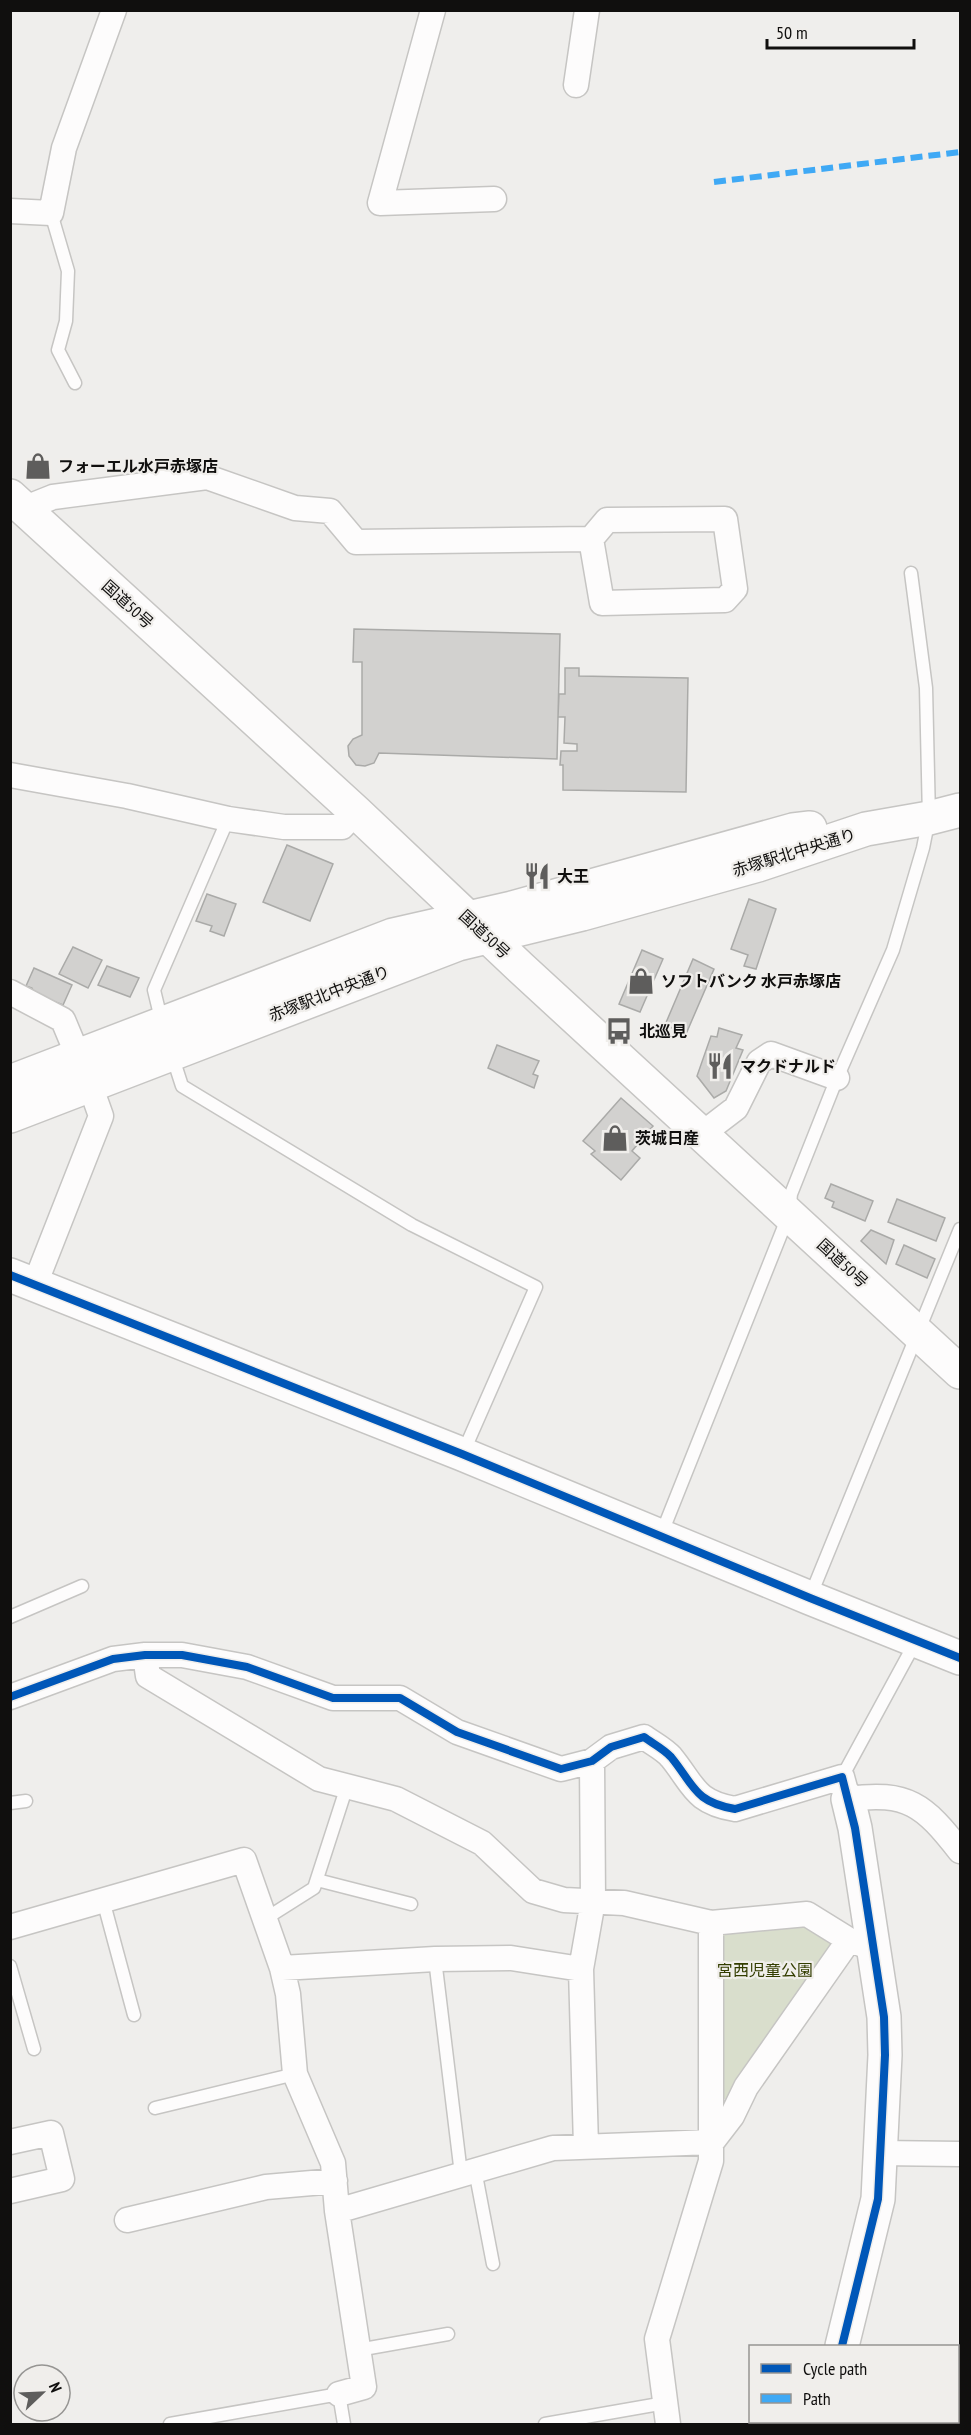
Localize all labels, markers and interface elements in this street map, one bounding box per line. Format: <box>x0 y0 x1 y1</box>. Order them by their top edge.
scale bar <box>767 12 914 50</box>
text: 50 m <box>776 21 808 44</box>
shop icon: フォーエル水戸赤塚店 <box>23 451 53 481</box>
place label: フォーエル水戸赤塚店 <box>58 456 218 476</box>
street label: 国道50号 <box>98 576 158 632</box>
street label: 赤塚駅北中央通り <box>730 824 858 880</box>
restaurant icon: 大王 <box>522 861 552 891</box>
place label: 大王 <box>557 866 589 886</box>
street label: 国道50号 <box>455 905 515 963</box>
street label: 赤塚駅北中央通り <box>266 961 392 1025</box>
shop icon: ソフトバンク 水戸赤塚店 <box>626 966 656 996</box>
place label: ソフトバンク 水戸赤塚店 <box>661 971 841 991</box>
bus stop icon: 北巡見 <box>604 1016 634 1046</box>
place label: 北巡見 <box>639 1021 687 1041</box>
restaurant icon: マクドナルド <box>705 1051 735 1081</box>
place label: マクドナルド <box>740 1056 836 1076</box>
shop icon: 茨城日産 <box>600 1123 630 1153</box>
place label: 茨城日産 <box>635 1128 699 1148</box>
street label: 国道50号 <box>813 1234 873 1292</box>
park label: 宮西児童公園 <box>717 1960 813 1980</box>
legend <box>749 2345 959 2423</box>
text: Cycle path <box>803 2357 867 2380</box>
north arrow <box>12 2363 72 2423</box>
text: N <box>45 2379 67 2395</box>
text: Path <box>803 2387 831 2410</box>

